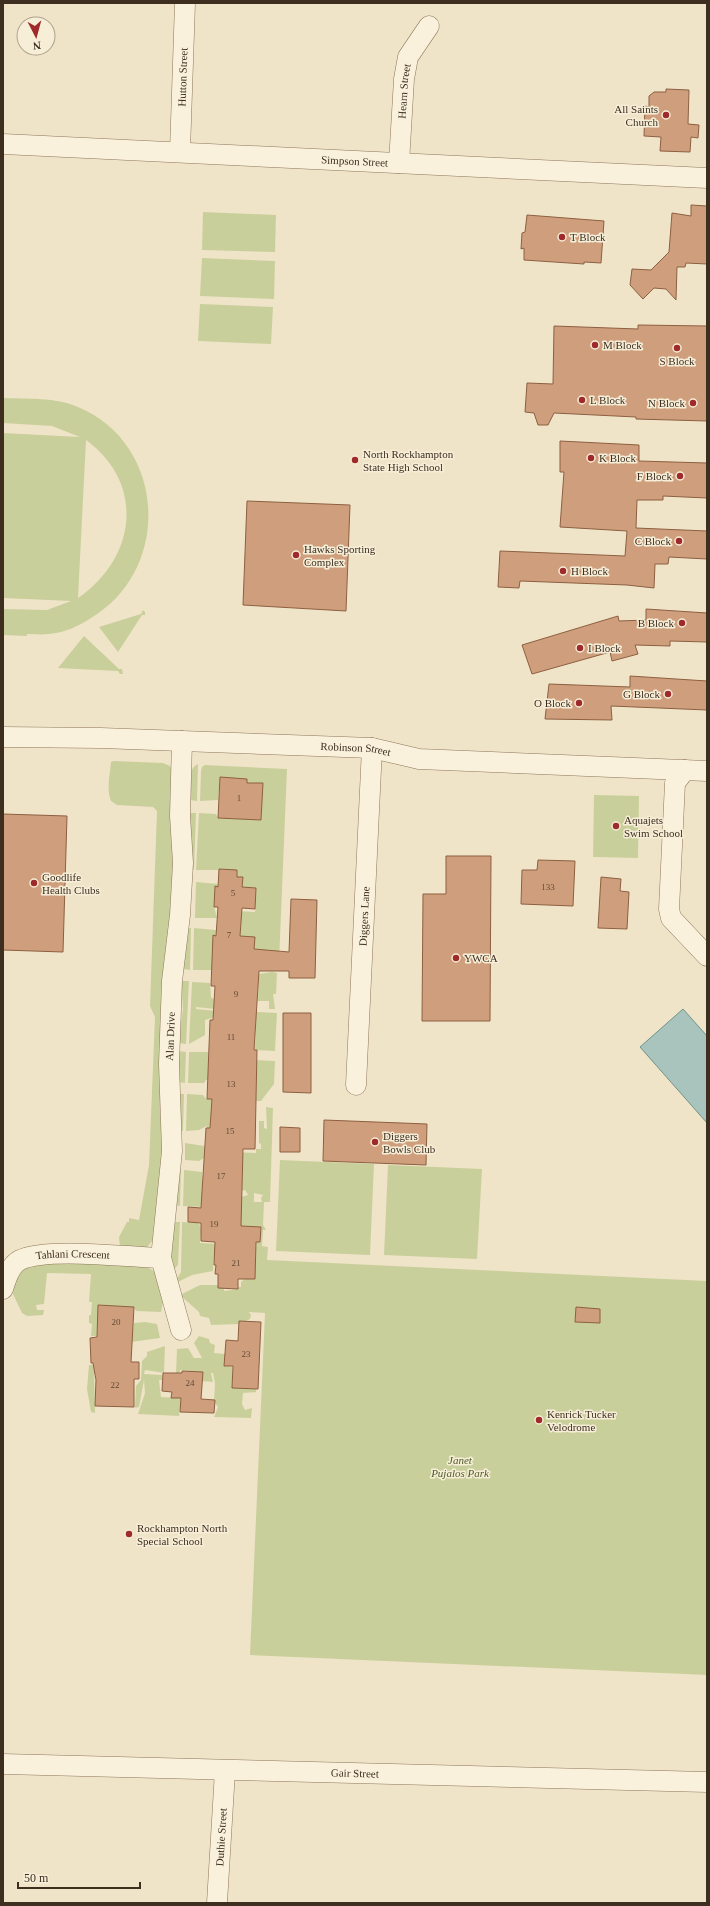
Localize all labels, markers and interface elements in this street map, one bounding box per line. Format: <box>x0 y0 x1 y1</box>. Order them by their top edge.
north arrow <box>16 16 56 56</box>
text: N <box>32 40 42 52</box>
street label: Hutton Street <box>176 47 189 107</box>
street label: Hearn Street <box>396 63 413 119</box>
place label: All Saints Church <box>614 103 658 128</box>
marker: All Saints Church <box>661 110 671 120</box>
street label: Simpson Street <box>321 153 388 169</box>
place label: T Block <box>570 231 606 243</box>
marker: T Block <box>557 232 567 242</box>
place label: M Block <box>603 339 642 351</box>
marker: M Block <box>590 340 600 350</box>
marker: S Block <box>672 343 682 353</box>
place label: S Block <box>659 355 695 367</box>
place label: L Block <box>590 394 626 406</box>
marker: L Block <box>577 395 587 405</box>
place label: N Block <box>648 397 685 409</box>
marker: N Block <box>688 398 698 408</box>
place label: North Rockhampton State High School <box>363 448 454 473</box>
place label: K Block <box>599 452 636 464</box>
marker: K Block <box>586 453 596 463</box>
marker: North Rockhampton State High School <box>350 455 360 465</box>
place label: F Block <box>637 470 672 482</box>
marker: F Block <box>675 471 685 481</box>
place label: C Block <box>635 535 671 547</box>
marker: C Block <box>674 536 684 546</box>
place label: Hawks Sporting Complex <box>304 543 376 568</box>
marker: Hawks Sporting Complex <box>291 550 301 560</box>
place label: H Block <box>571 565 608 577</box>
marker: H Block <box>558 566 568 576</box>
place label: B Block <box>638 617 674 629</box>
marker: B Block <box>677 618 687 628</box>
place label: I Block <box>588 642 621 654</box>
marker: I Block <box>575 643 585 653</box>
place label: G Block <box>623 688 660 700</box>
marker: G Block <box>663 689 673 699</box>
place label: O Block <box>534 697 571 709</box>
marker: O Block <box>574 698 584 708</box>
street label: Robinson Street <box>320 740 392 758</box>
house number: 1 <box>237 793 241 803</box>
place label: Aquajets Swim School <box>624 814 683 839</box>
marker: Aquajets Swim School <box>611 821 621 831</box>
place label: Goodlife Health Clubs <box>42 871 100 896</box>
marker: Goodlife Health Clubs <box>29 878 39 888</box>
house number: 133 <box>541 882 555 892</box>
street label: Diggers Lane <box>357 886 371 946</box>
house number: 5 <box>231 888 236 898</box>
house number: 7 <box>227 930 232 940</box>
place label: YWCA <box>464 952 498 964</box>
marker: YWCA <box>451 953 461 963</box>
house number: 9 <box>234 989 239 999</box>
street label: Alan Drive <box>163 1011 177 1061</box>
house number: 11 <box>227 1032 235 1042</box>
house number: 13 <box>227 1079 236 1089</box>
house number: 15 <box>226 1126 235 1136</box>
place label: Diggers Bowls Club <box>383 1130 436 1155</box>
marker: Diggers Bowls Club <box>370 1137 380 1147</box>
house number: 17 <box>217 1171 226 1181</box>
house number: 19 <box>210 1219 219 1229</box>
street label: Tahlani Crescent <box>35 1247 110 1261</box>
house number: 21 <box>232 1258 241 1268</box>
house number: 20 <box>112 1317 121 1327</box>
house number: 23 <box>242 1349 251 1359</box>
house number: 24 <box>186 1378 195 1388</box>
house number: 22 <box>111 1380 120 1390</box>
place label: Kenrick Tucker Velodrome <box>547 1408 616 1433</box>
marker: Kenrick Tucker Velodrome <box>534 1415 544 1425</box>
park label: Janet Pujalos Park <box>430 1454 490 1479</box>
place label: Rockhampton North Special School <box>137 1522 228 1547</box>
marker: Rockhampton North Special School <box>124 1529 134 1539</box>
street label: Gair Street <box>331 1766 379 1780</box>
street label: Duthie Street <box>213 1808 229 1867</box>
scale bar <box>18 1864 140 1890</box>
text: 50 m <box>24 1871 49 1885</box>

